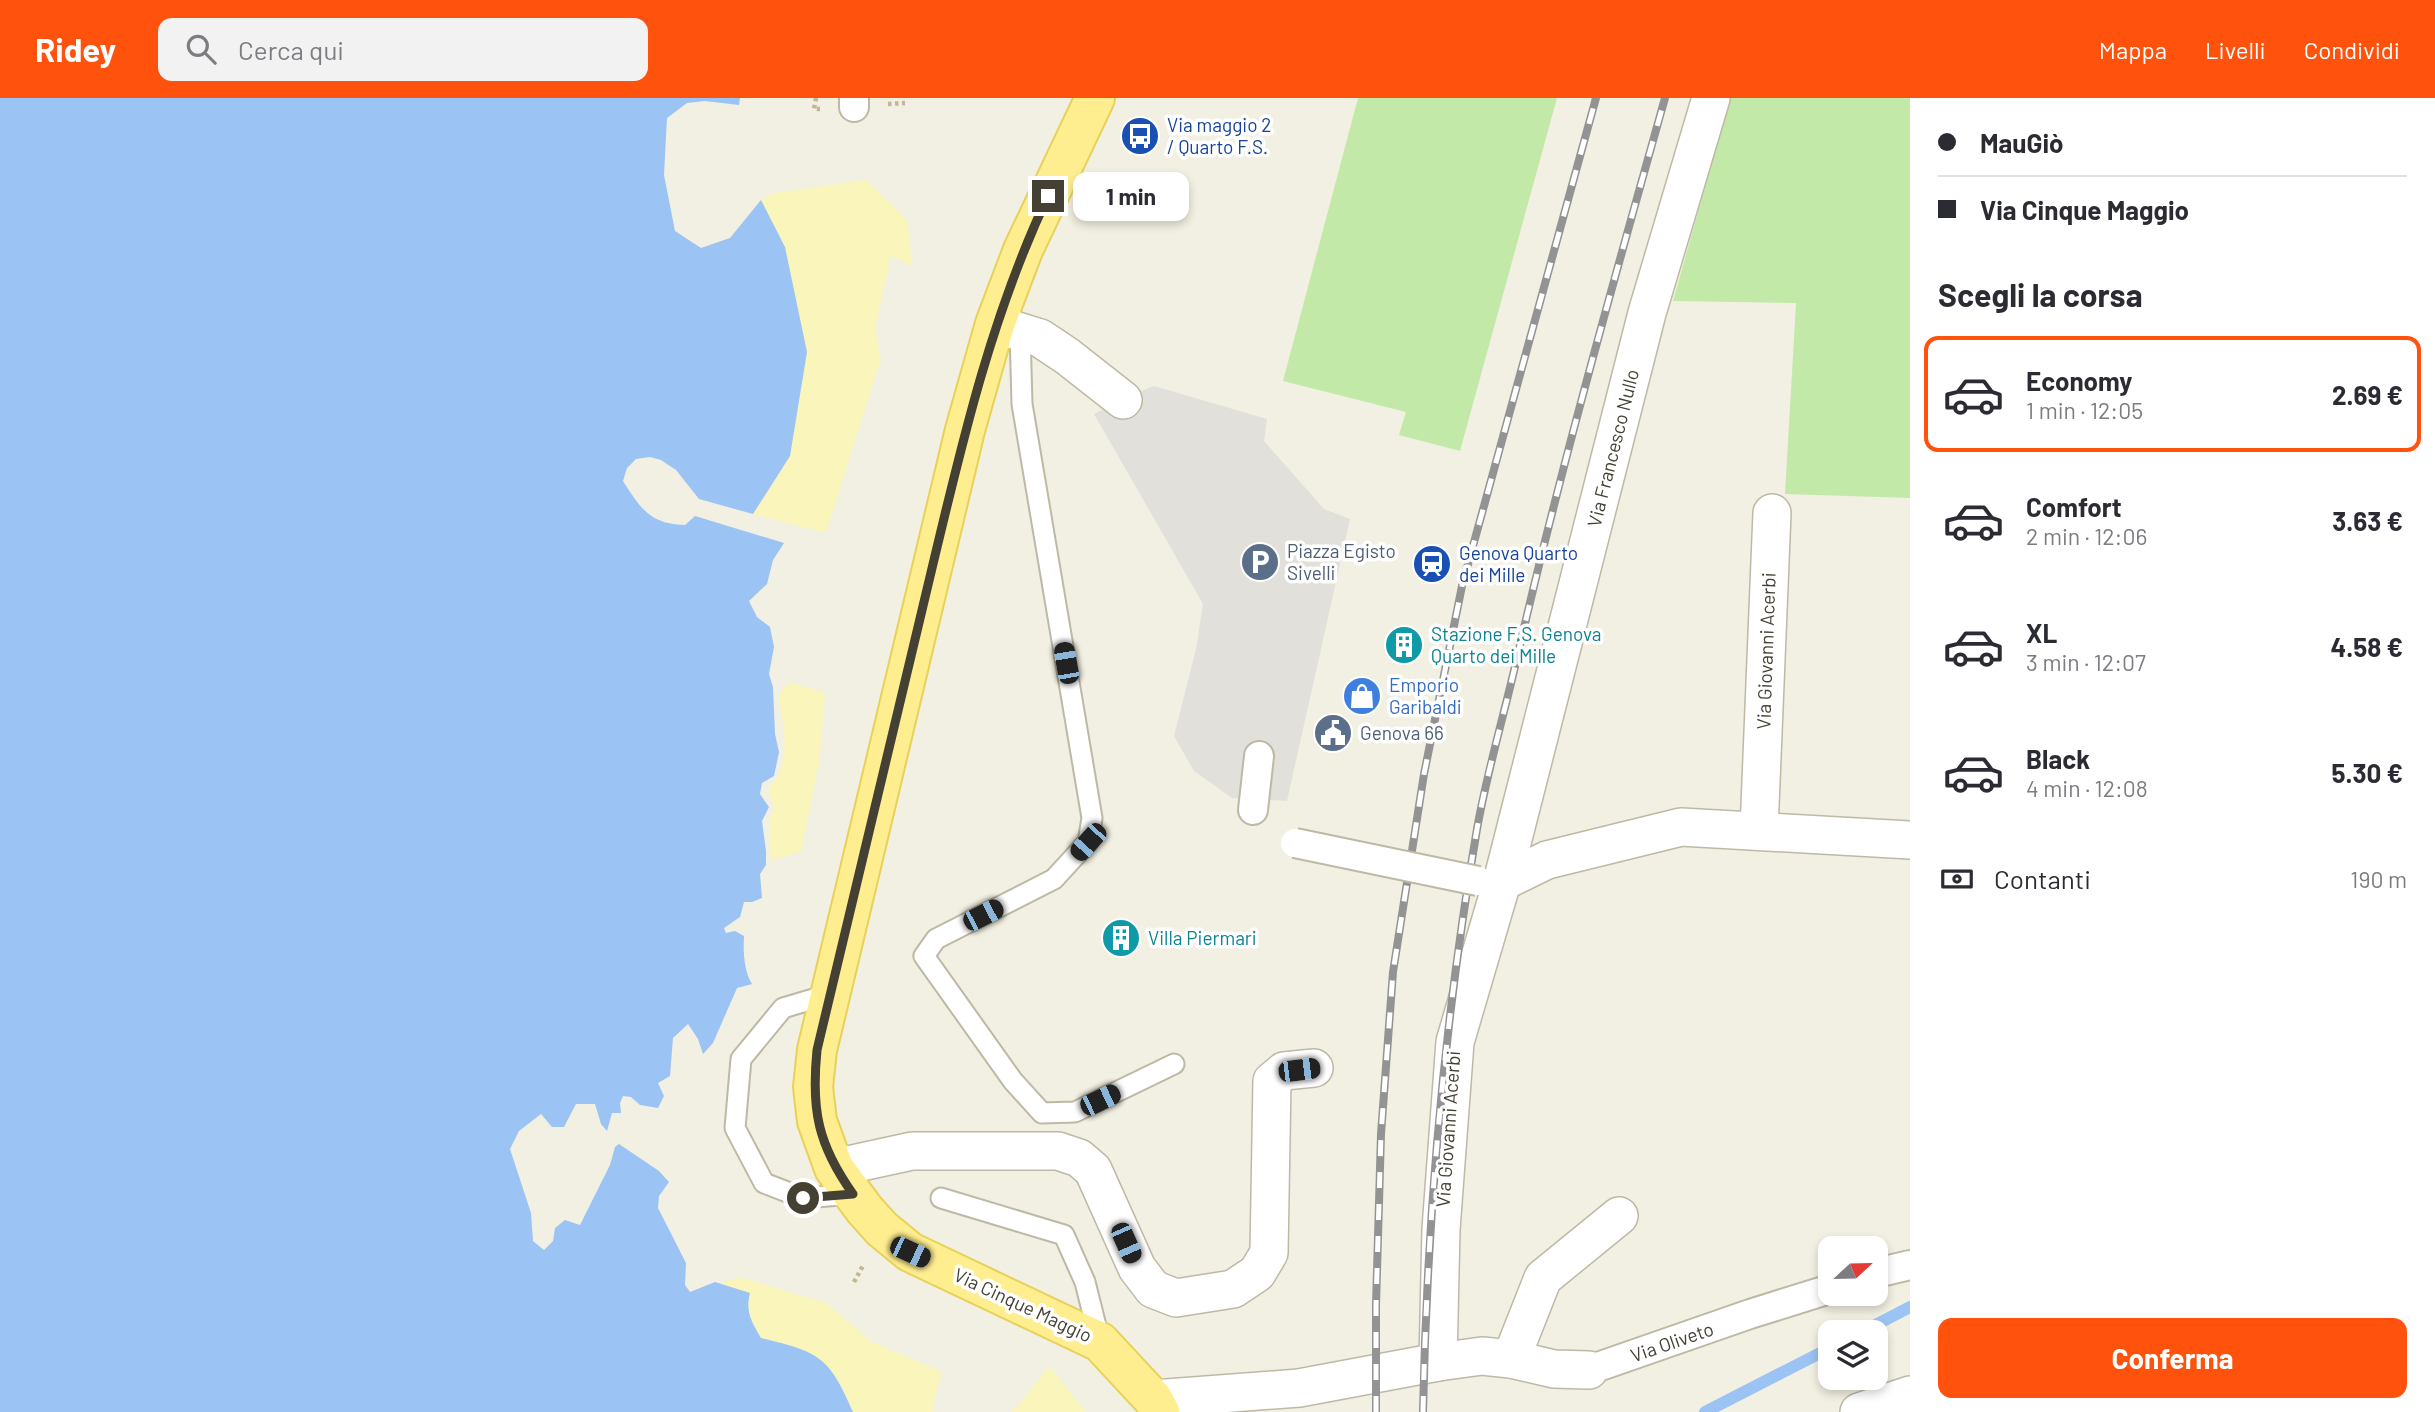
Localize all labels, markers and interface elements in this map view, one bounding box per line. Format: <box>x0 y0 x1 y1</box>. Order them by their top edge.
search box <box>158 18 648 81</box>
text: Ridey <box>35 29 116 69</box>
icon: search <box>182 30 220 68</box>
text: Cerca qui <box>238 34 344 65</box>
text: Mappa <box>2099 35 2167 64</box>
text: Livelli <box>2205 35 2266 64</box>
text: Condividi <box>2304 35 2400 64</box>
place label: Via maggio 2 / Quarto F.S. <box>1167 113 1271 158</box>
bus stop icon: Via maggio 2 / Quarto F.S. <box>1119 115 1161 157</box>
text: MauGiò <box>1980 127 2063 158</box>
callout: 1 min <box>1072 172 1188 220</box>
route end <box>1032 180 1064 212</box>
text: 1 min <box>1106 182 1156 210</box>
text: Via Cinque Maggio <box>1980 194 2189 225</box>
text: Scegli la corsa <box>1938 275 2143 313</box>
icon: car <box>1942 363 2005 426</box>
text: Economy <box>2026 365 2132 396</box>
street label: Via Francesco Nullo <box>1582 367 1643 529</box>
text: 2.69 € <box>2332 379 2403 410</box>
text: 1 min · 12:05 <box>2026 396 2143 424</box>
icon: car <box>1942 489 2005 552</box>
text: Comfort <box>2026 491 2122 522</box>
text: 3.63 € <box>2332 505 2403 536</box>
text: 2 min · 12:06 <box>2026 522 2147 550</box>
place label: Piazza Egisto Sivelli <box>1287 539 1396 584</box>
parking icon: Piazza Egisto Sivelli <box>1239 541 1281 583</box>
place label: Genova Quarto dei Mille <box>1459 541 1578 586</box>
station icon: Genova Quarto dei Mille <box>1411 543 1453 585</box>
street label: Via Giovanni Acerbi <box>1751 572 1780 730</box>
icon: car <box>1942 615 2005 678</box>
text: XL <box>2026 617 2057 648</box>
place label: Stazione F.S. Genova Quarto dei Mille <box>1431 622 1601 667</box>
building icon: Stazione F.S. Genova Quarto dei Mille <box>1383 624 1425 666</box>
text: 4.58 € <box>2330 631 2403 662</box>
car <box>1053 640 1080 686</box>
text: 3 min · 12:07 <box>2026 648 2146 676</box>
place label: Emporio Garibaldi <box>1389 673 1462 718</box>
shop icon: Emporio Garibaldi <box>1341 675 1383 717</box>
public building icon: Genova 66 <box>1312 712 1354 754</box>
place label: Genova 66 <box>1360 721 1444 744</box>
icon: car <box>1942 741 2005 804</box>
text: Black <box>2026 743 2090 774</box>
text: 5.30 € <box>2331 757 2403 788</box>
text: 4 min · 12:08 <box>2026 774 2148 802</box>
car <box>1067 819 1110 865</box>
icon: cash <box>1938 860 1976 898</box>
text: Contanti <box>1994 863 2091 894</box>
text: 190 m <box>2350 865 2407 893</box>
car <box>960 896 1007 934</box>
building icon: Villa Piermari <box>1100 917 1142 959</box>
place label: Villa Piermari <box>1148 926 1257 949</box>
street label: Via Giovanni Acerbi <box>1431 1050 1464 1208</box>
car <box>1277 1057 1322 1083</box>
car <box>1077 1081 1124 1119</box>
route start <box>787 1182 819 1214</box>
car <box>1108 1220 1145 1266</box>
car <box>887 1234 934 1270</box>
north arrow <box>1818 1236 1888 1306</box>
map controls <box>1818 1236 1888 1390</box>
street label: Via Cinque Maggio <box>951 1263 1096 1347</box>
street label: Via Oliveto <box>1627 1317 1716 1366</box>
button: Conferma <box>1938 1318 2407 1398</box>
button: layers <box>1818 1320 1888 1390</box>

